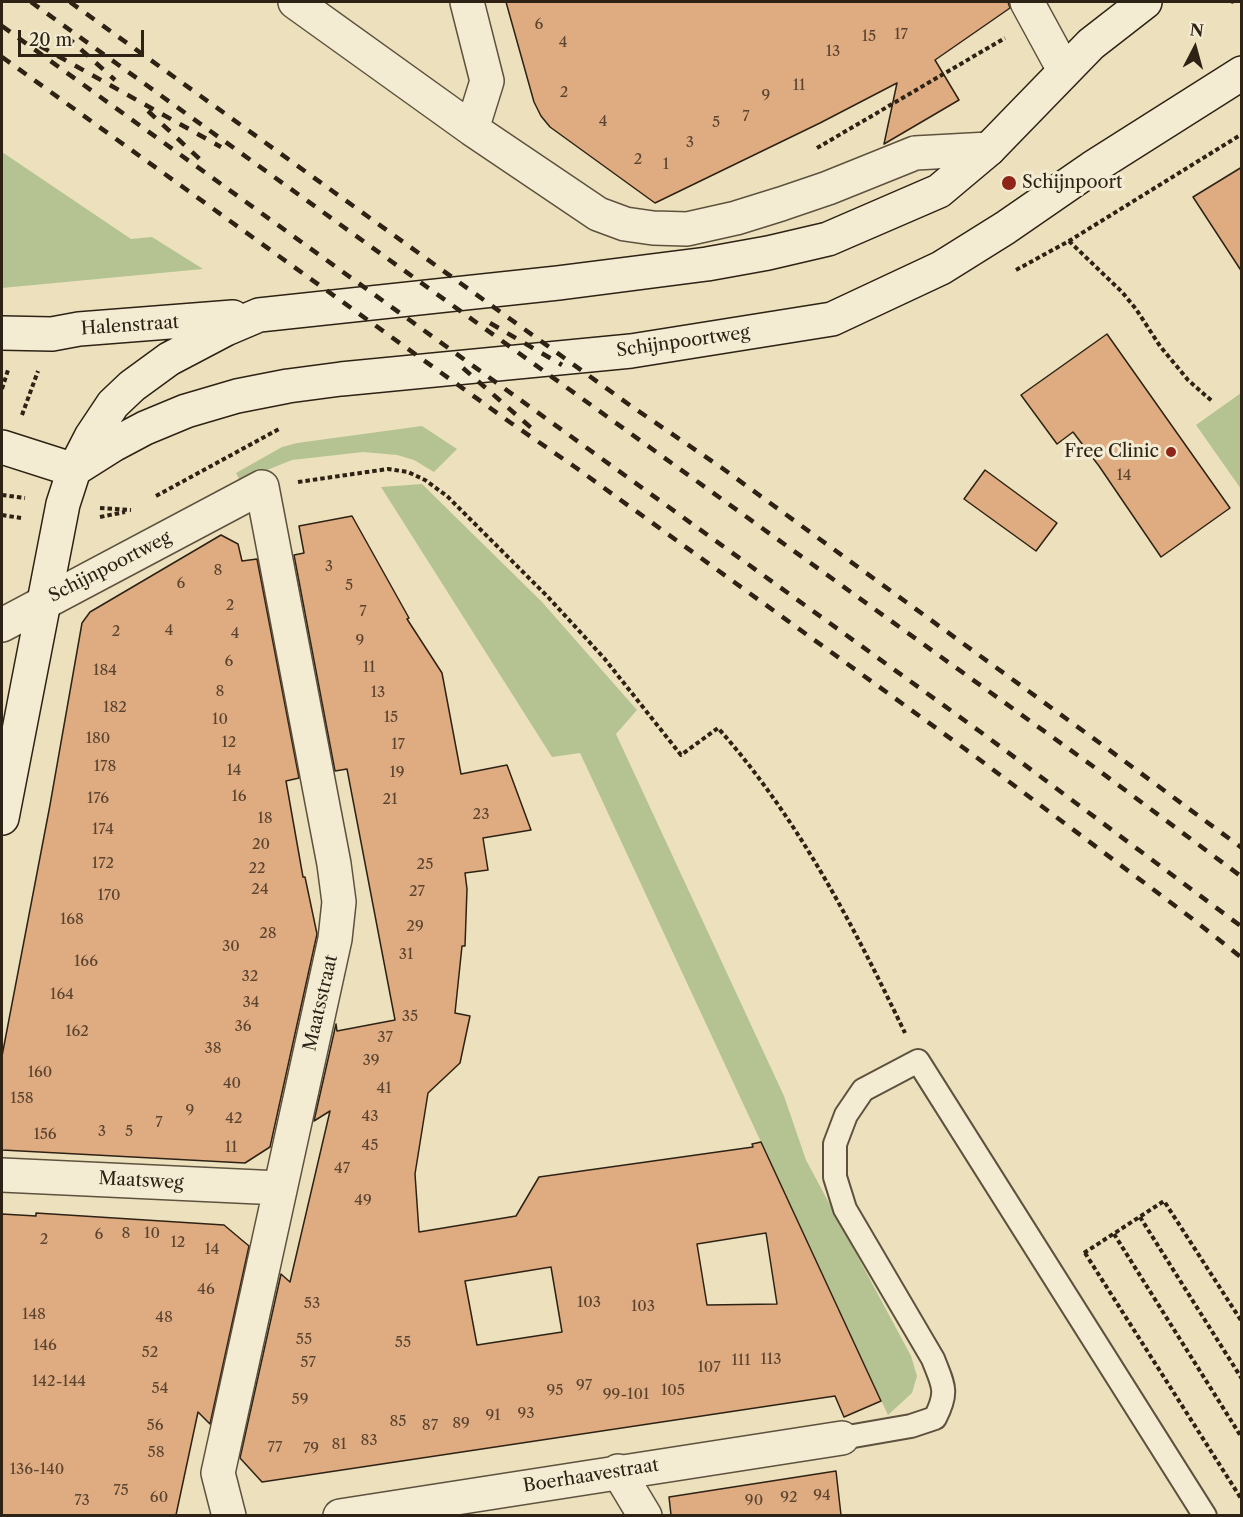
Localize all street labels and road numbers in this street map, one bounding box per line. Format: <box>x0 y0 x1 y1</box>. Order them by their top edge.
street label: Halenstraat <box>80 312 180 340</box>
street label: Schijnpoortweg <box>615 322 751 362</box>
street label: Schijnpoortweg <box>45 527 175 607</box>
street label: Maatsstraat <box>299 953 343 1053</box>
street label: Maatsweg <box>98 1168 184 1194</box>
street label: Boerhaavestraat <box>521 1455 661 1497</box>

